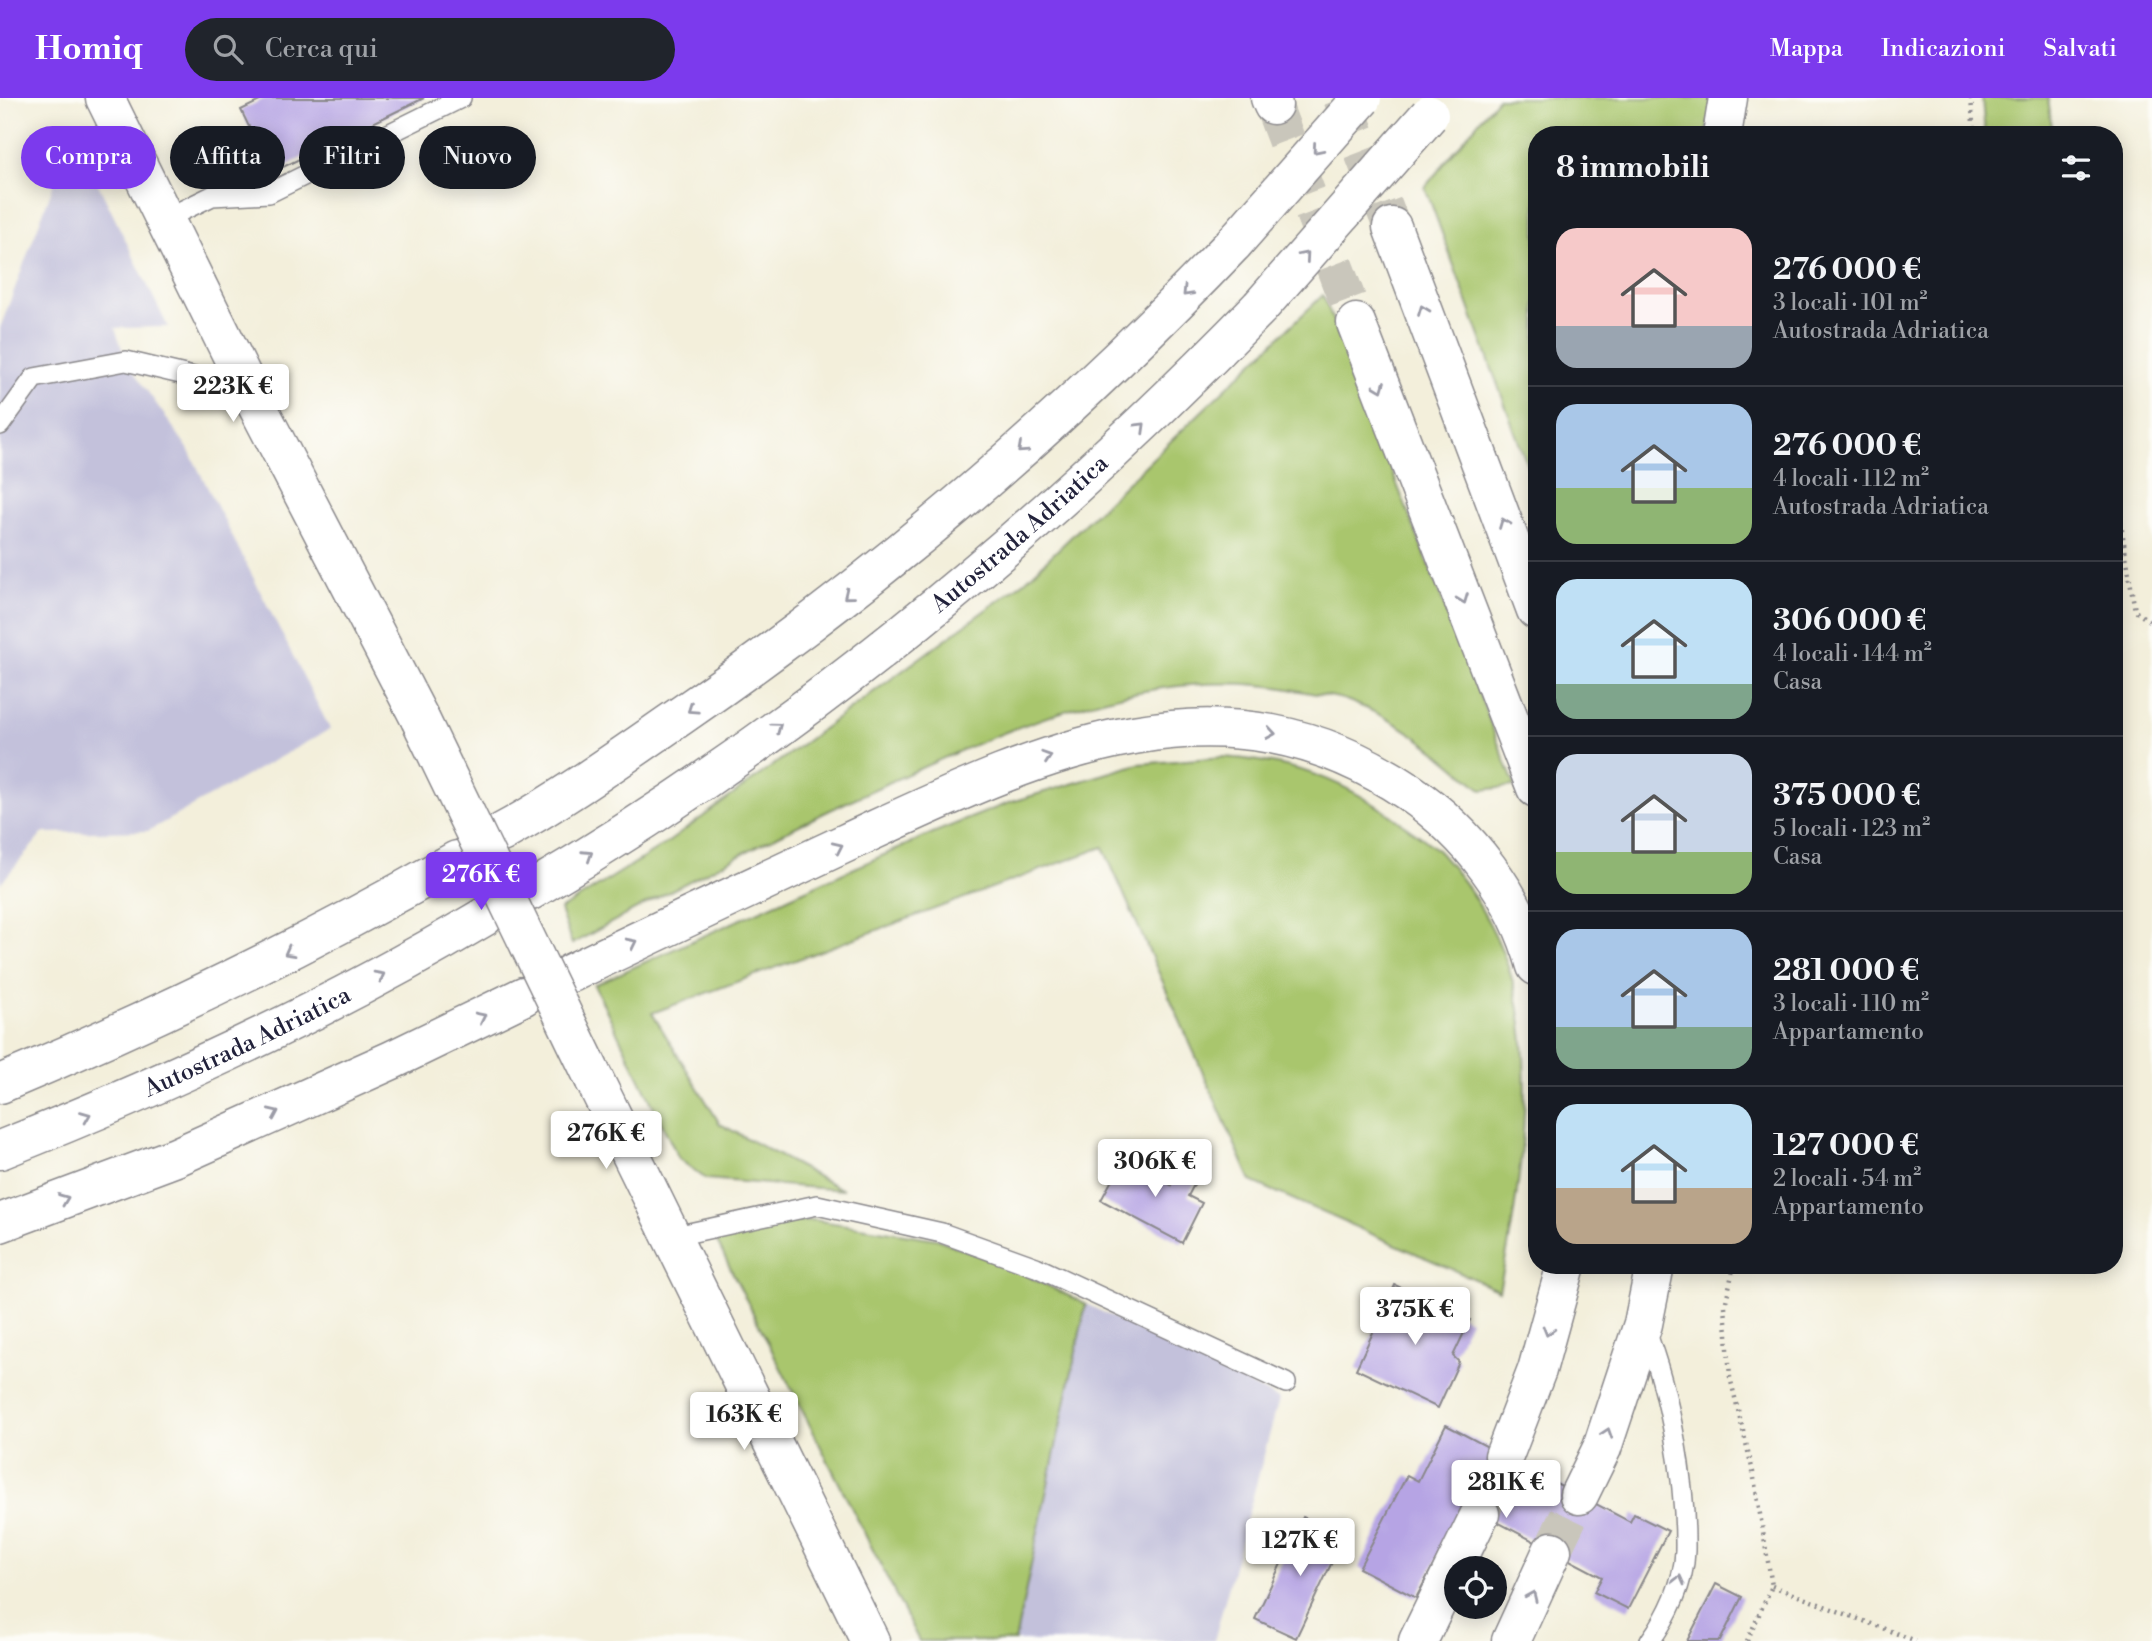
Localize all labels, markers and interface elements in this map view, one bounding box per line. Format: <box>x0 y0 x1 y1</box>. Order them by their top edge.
search box <box>185 18 675 81</box>
text: Homiq <box>35 29 143 70</box>
icon: search <box>209 30 247 68</box>
text: Cerca qui <box>265 33 378 65</box>
text: Mappa <box>1770 34 1843 64</box>
text: Indicazioni <box>1881 34 2005 64</box>
text: Salvati <box>2043 34 2117 64</box>
chip: Compra <box>21 126 156 189</box>
chip: Affitta <box>170 126 285 189</box>
chip: Filtri <box>299 126 405 189</box>
chip: Nuovo <box>419 126 536 189</box>
one-way arrow <box>1313 141 1325 154</box>
text: 8 immobili <box>1556 149 1710 187</box>
icon: filters <box>2057 149 2095 187</box>
one-way arrow <box>1297 251 1309 264</box>
text: 276 000 € <box>1773 251 1921 289</box>
icon: home <box>1612 256 1696 340</box>
one-way arrow <box>1182 284 1195 297</box>
text: 3 locali · 101 m² <box>1773 289 1928 317</box>
one-way arrow <box>1417 305 1431 317</box>
text: Autostrada Adriatica <box>1773 317 1989 345</box>
pin: 223K € <box>176 364 290 424</box>
text: 223K € <box>193 373 273 401</box>
one-way arrow <box>1372 380 1386 392</box>
one-way arrow <box>1132 422 1145 435</box>
text: 276 000 € <box>1773 427 1921 465</box>
icon: home <box>1612 432 1696 516</box>
one-way arrow <box>1017 441 1030 453</box>
street label: Autostrada Adriatica <box>925 448 1116 620</box>
text: 4 locali · 112 m² <box>1773 465 1929 493</box>
text: Autostrada Adriatica <box>1773 493 1989 521</box>
one-way arrow <box>1498 518 1512 530</box>
one-way arrow <box>843 587 855 600</box>
one-way arrow <box>1454 592 1468 604</box>
text: 306 000 € <box>1773 602 1926 640</box>
icon: home <box>1612 607 1696 691</box>
text: 4 locali · 144 m² <box>1773 640 1932 668</box>
text: Casa <box>1773 668 1822 696</box>
one-way arrow <box>687 700 700 713</box>
one-way arrow <box>769 723 781 736</box>
one-way arrow <box>1265 725 1277 740</box>
one-way arrow <box>1041 751 1053 765</box>
text: 375 000 € <box>1773 777 1920 815</box>
icon: home <box>1612 782 1696 866</box>
text: 5 locali · 123 m² <box>1773 815 1930 843</box>
one-way arrow <box>831 841 843 855</box>
text: Casa <box>1773 843 1822 871</box>
one-way arrow <box>580 850 593 863</box>
pin: 276K € <box>424 852 538 912</box>
text: 276K € <box>442 861 520 889</box>
one-way arrow <box>625 938 637 952</box>
one-way arrow <box>284 944 297 957</box>
text: 281 000 € <box>1773 952 1919 990</box>
icon: home <box>1612 957 1696 1041</box>
one-way arrow <box>372 970 385 984</box>
street label: Autostrada Adriatica <box>139 980 357 1105</box>
text: 3 locali · 110 m² <box>1773 990 1929 1018</box>
one-way arrow <box>474 1011 486 1025</box>
text: Appartamento <box>1773 1018 1924 1046</box>
one-way arrow <box>267 1107 280 1121</box>
one-way arrow <box>80 1111 92 1125</box>
pin: 276K € <box>549 1112 663 1171</box>
text: 276K € <box>567 1120 645 1148</box>
text: 127 000 € <box>1773 1127 1919 1165</box>
icon: home <box>1612 1132 1696 1216</box>
pin: 306K € <box>1098 1140 1212 1199</box>
text: 306K € <box>1114 1148 1196 1176</box>
text: 2 locali · 54 m² <box>1773 1165 1921 1193</box>
one-way arrow <box>57 1193 69 1207</box>
text: Appartamento <box>1773 1193 1924 1221</box>
pin: 375K € <box>1358 1288 1472 1347</box>
text: 375K € <box>1376 1296 1454 1324</box>
one-way arrow <box>1542 1325 1556 1337</box>
pin: 163K € <box>687 1392 801 1452</box>
text: 163K € <box>706 1401 782 1429</box>
one-way arrow <box>1599 1427 1613 1439</box>
pin: 281K € <box>1449 1460 1563 1520</box>
text: 281K € <box>1467 1469 1545 1497</box>
pin: 127K € <box>1243 1518 1357 1578</box>
text: 127K € <box>1262 1527 1338 1555</box>
map controls <box>1444 1556 1507 1619</box>
button: locate <box>1444 1556 1507 1619</box>
one-way arrow <box>1671 1574 1685 1586</box>
one-way arrow <box>1524 1591 1538 1603</box>

